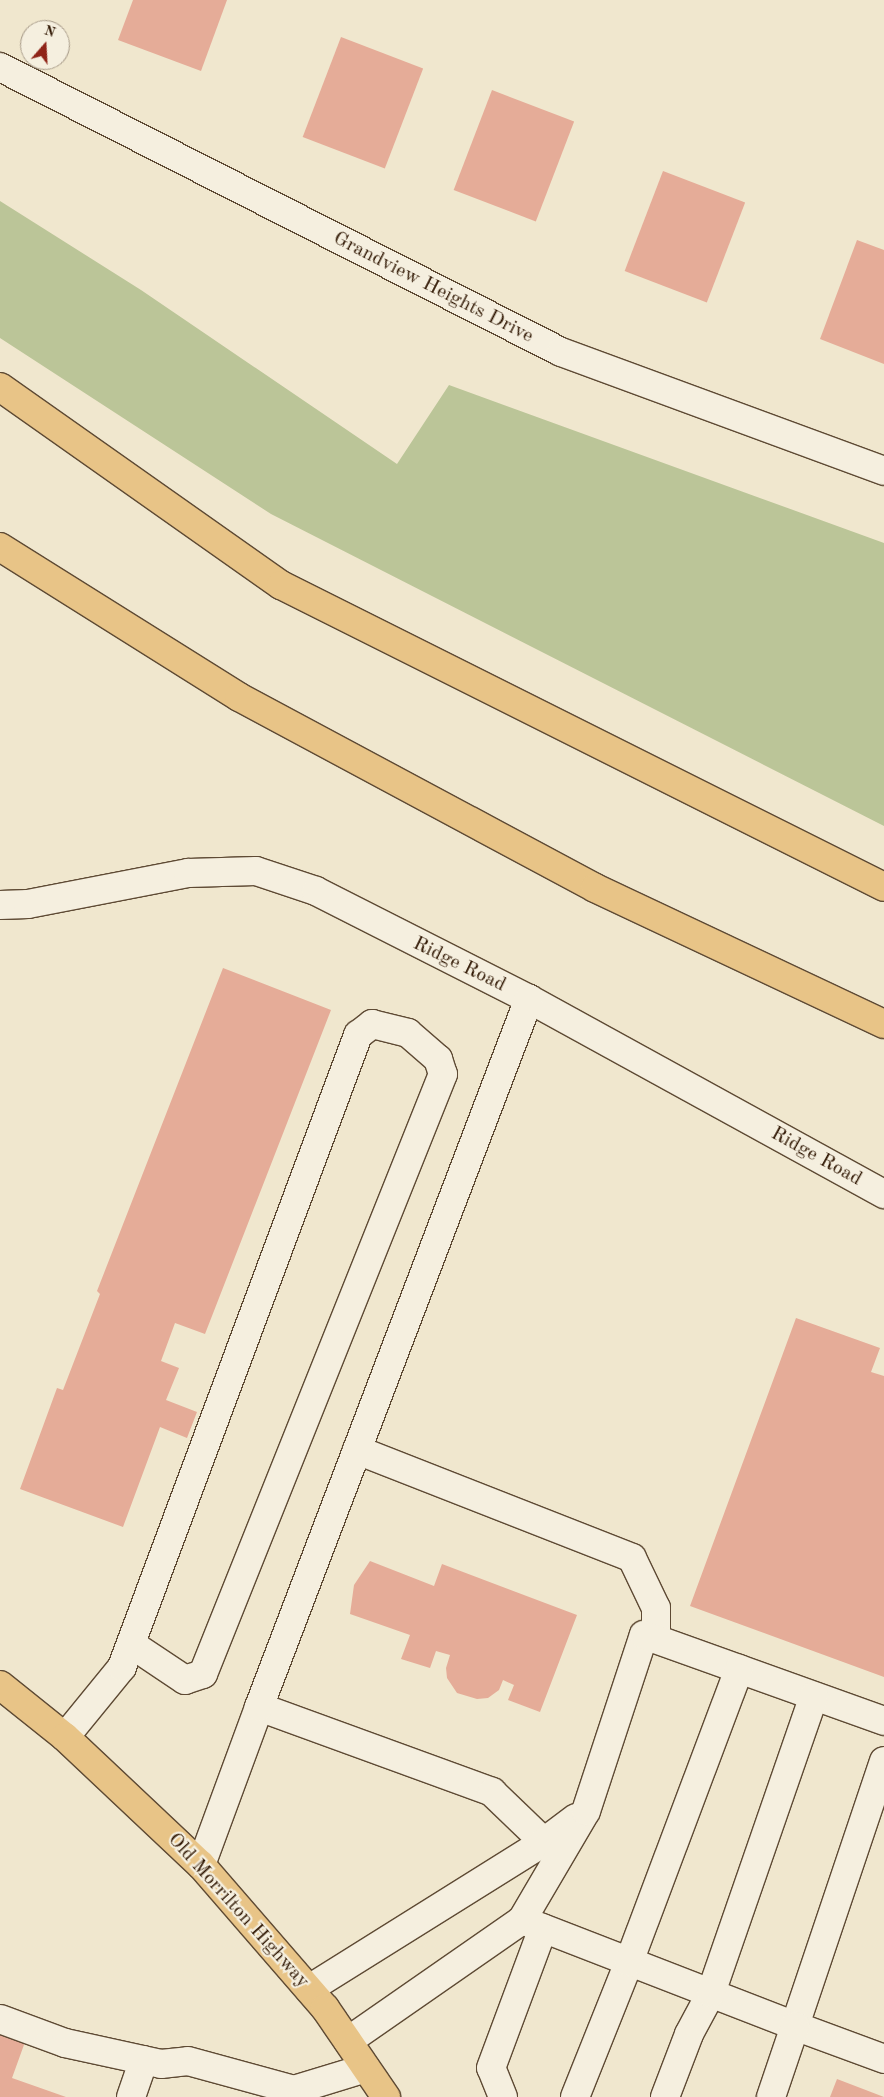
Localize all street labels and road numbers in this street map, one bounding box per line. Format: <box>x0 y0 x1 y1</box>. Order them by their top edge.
street label: Grandview Heights Drive <box>329 227 537 349</box>
street label: Ridge Road <box>409 932 509 998</box>
street label: Ridge Road <box>766 1122 866 1192</box>
street label: Old Morrilton Highway <box>162 1828 314 1994</box>

